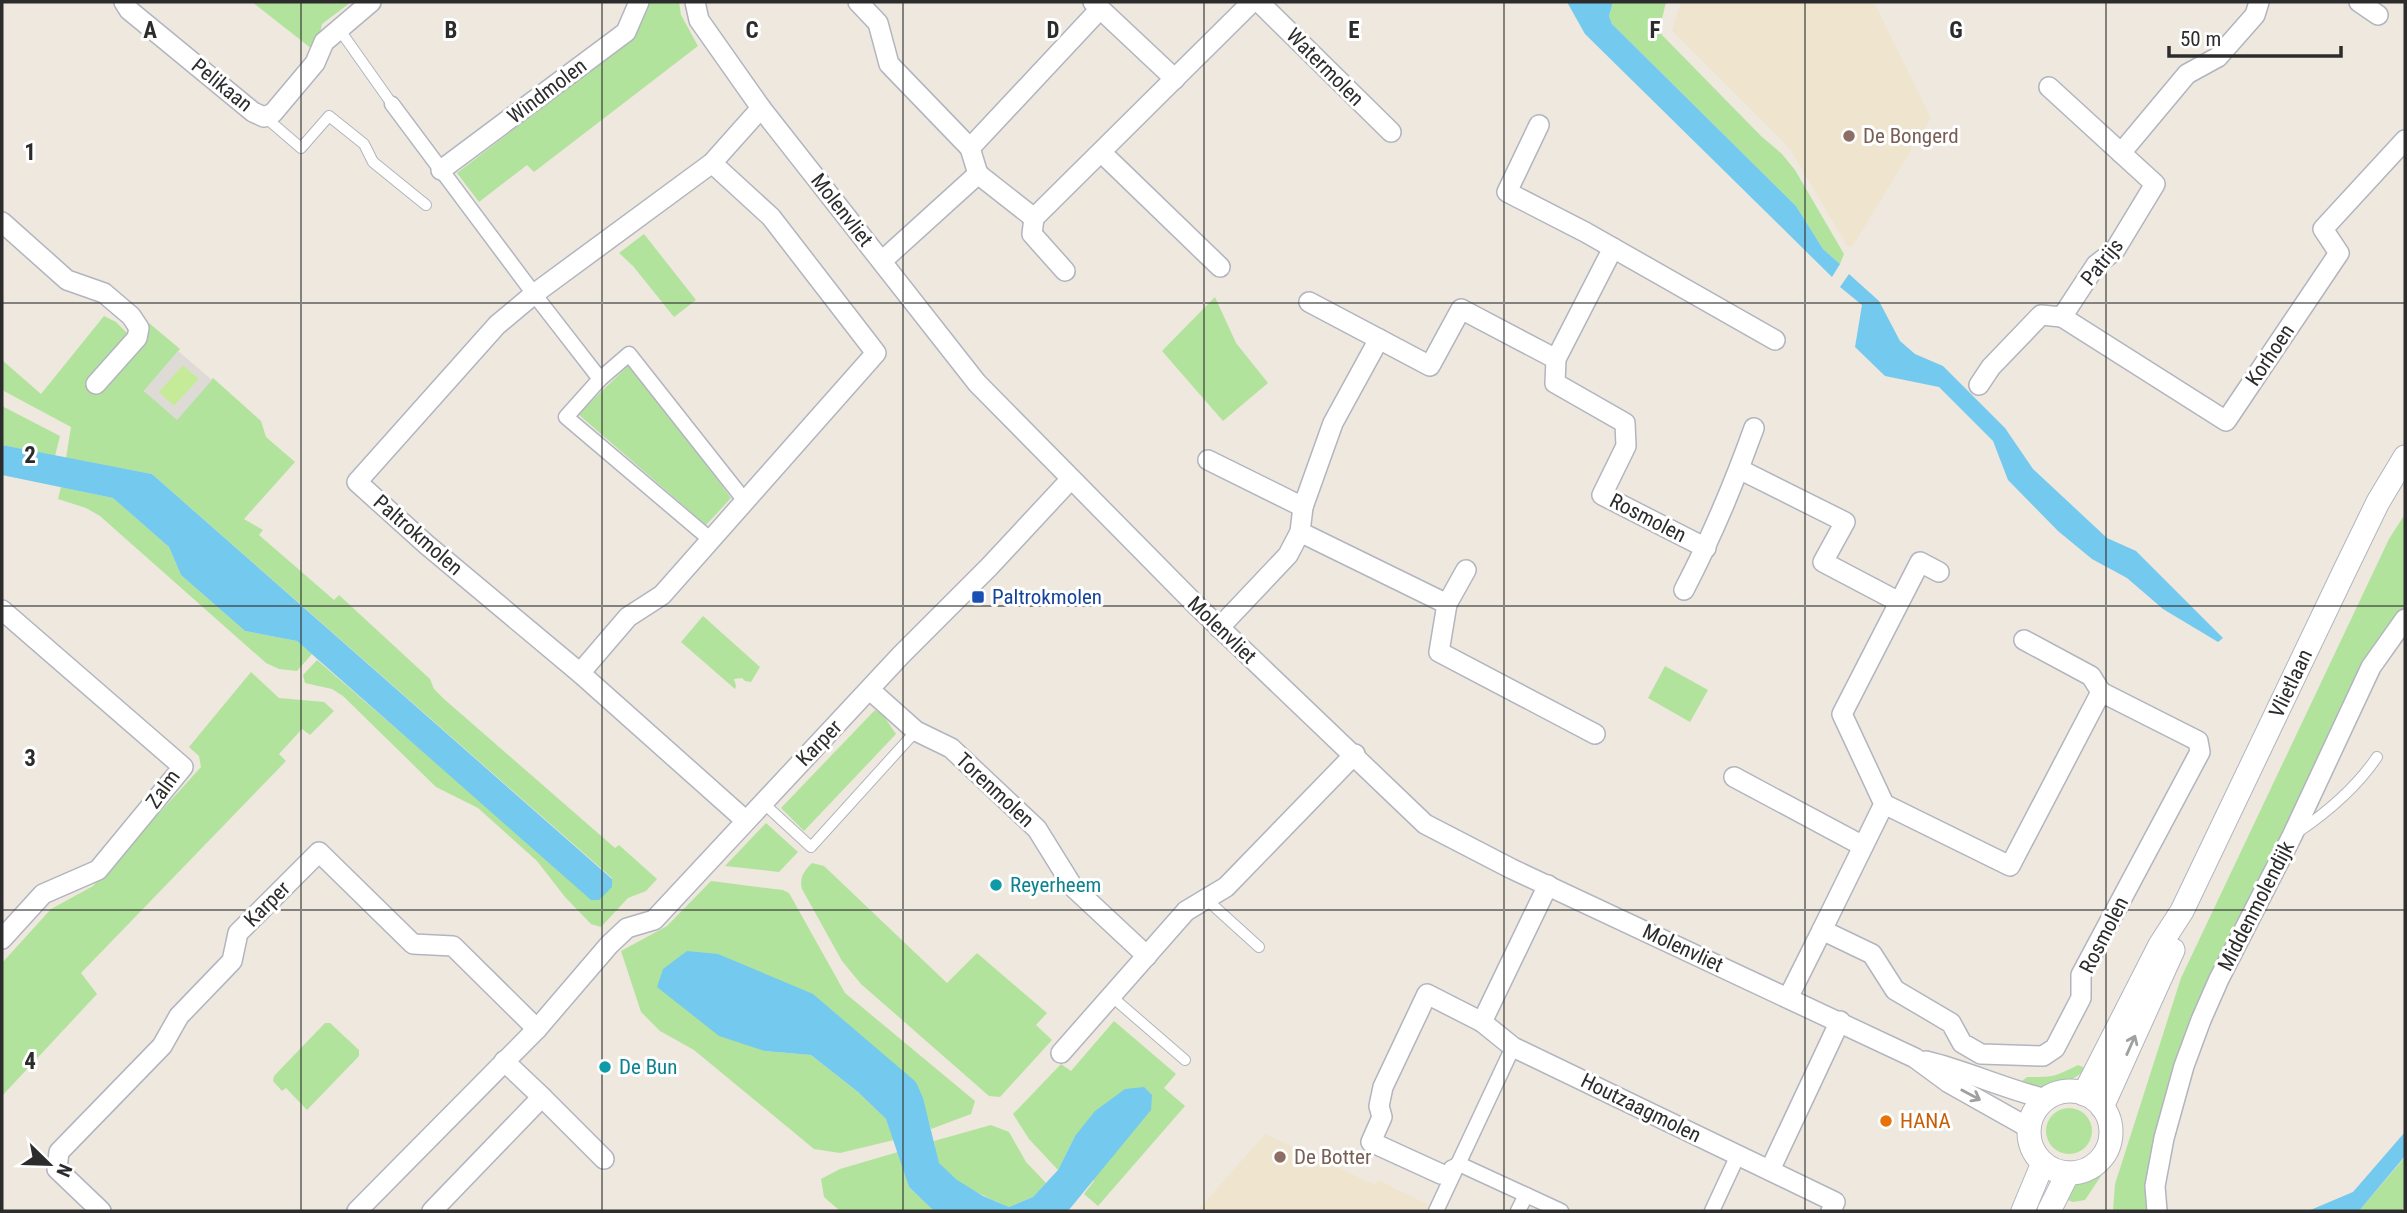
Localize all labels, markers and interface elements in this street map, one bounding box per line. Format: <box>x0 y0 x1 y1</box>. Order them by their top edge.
scale bar <box>2169 14 2340 58</box>
text: A <box>143 17 157 44</box>
text: B <box>445 17 457 44</box>
text: C <box>745 17 759 44</box>
text: D <box>1047 17 1060 44</box>
text: E <box>1348 17 1360 44</box>
text: F <box>1650 17 1661 44</box>
text: G <box>1949 17 1963 44</box>
street label: Watermolen <box>1281 23 1369 111</box>
text: 50 m <box>2180 27 2221 51</box>
street label: Pelikaan <box>187 53 257 117</box>
street label: Windmolen <box>503 54 591 128</box>
place label: De Bongerd <box>1863 124 1959 148</box>
marker: De Bongerd <box>1841 128 1857 144</box>
text: 1 <box>24 139 36 166</box>
street label: Molenvliet <box>806 169 878 251</box>
street label: Patrijs <box>2076 234 2128 290</box>
street label: Korhoen <box>2241 320 2299 390</box>
text: 2 <box>24 442 36 469</box>
street label: Rosmolen <box>1606 489 1690 547</box>
street label: Paltrokmolen <box>369 490 467 580</box>
place label: Paltrokmolen <box>992 585 1102 609</box>
marker: Paltrokmolen <box>970 589 986 605</box>
street label: Molenvliet <box>1183 592 1261 668</box>
street label: Vlietlaan <box>2264 645 2317 721</box>
street label: Karper <box>791 715 847 771</box>
text: 3 <box>24 745 36 772</box>
street label: Torenmolen <box>951 748 1039 832</box>
street label: Zalm <box>141 765 185 813</box>
street label: Middenmolendijk <box>2213 837 2299 975</box>
place label: Reyerheem <box>1010 873 1101 897</box>
street label: Karper <box>239 876 295 932</box>
marker: Reyerheem <box>988 877 1004 893</box>
street label: Rosmolen <box>2075 893 2133 977</box>
street label: Molenvliet <box>1639 919 1727 977</box>
one-way arrow <box>2125 1035 2138 1056</box>
text: 4 <box>24 1048 36 1075</box>
place label: De Bun <box>619 1055 677 1079</box>
marker: De Bun <box>597 1059 613 1075</box>
street label: Houtzaagmolen <box>1577 1069 1705 1147</box>
one-way arrow <box>1960 1089 1981 1102</box>
place label: HANA <box>1900 1109 1951 1133</box>
marker: HANA <box>1878 1113 1894 1129</box>
north arrow <box>14 1129 84 1199</box>
place label: De Botter <box>1294 1145 1371 1169</box>
marker: De Botter <box>1272 1149 1288 1165</box>
text: N <box>51 1161 77 1180</box>

